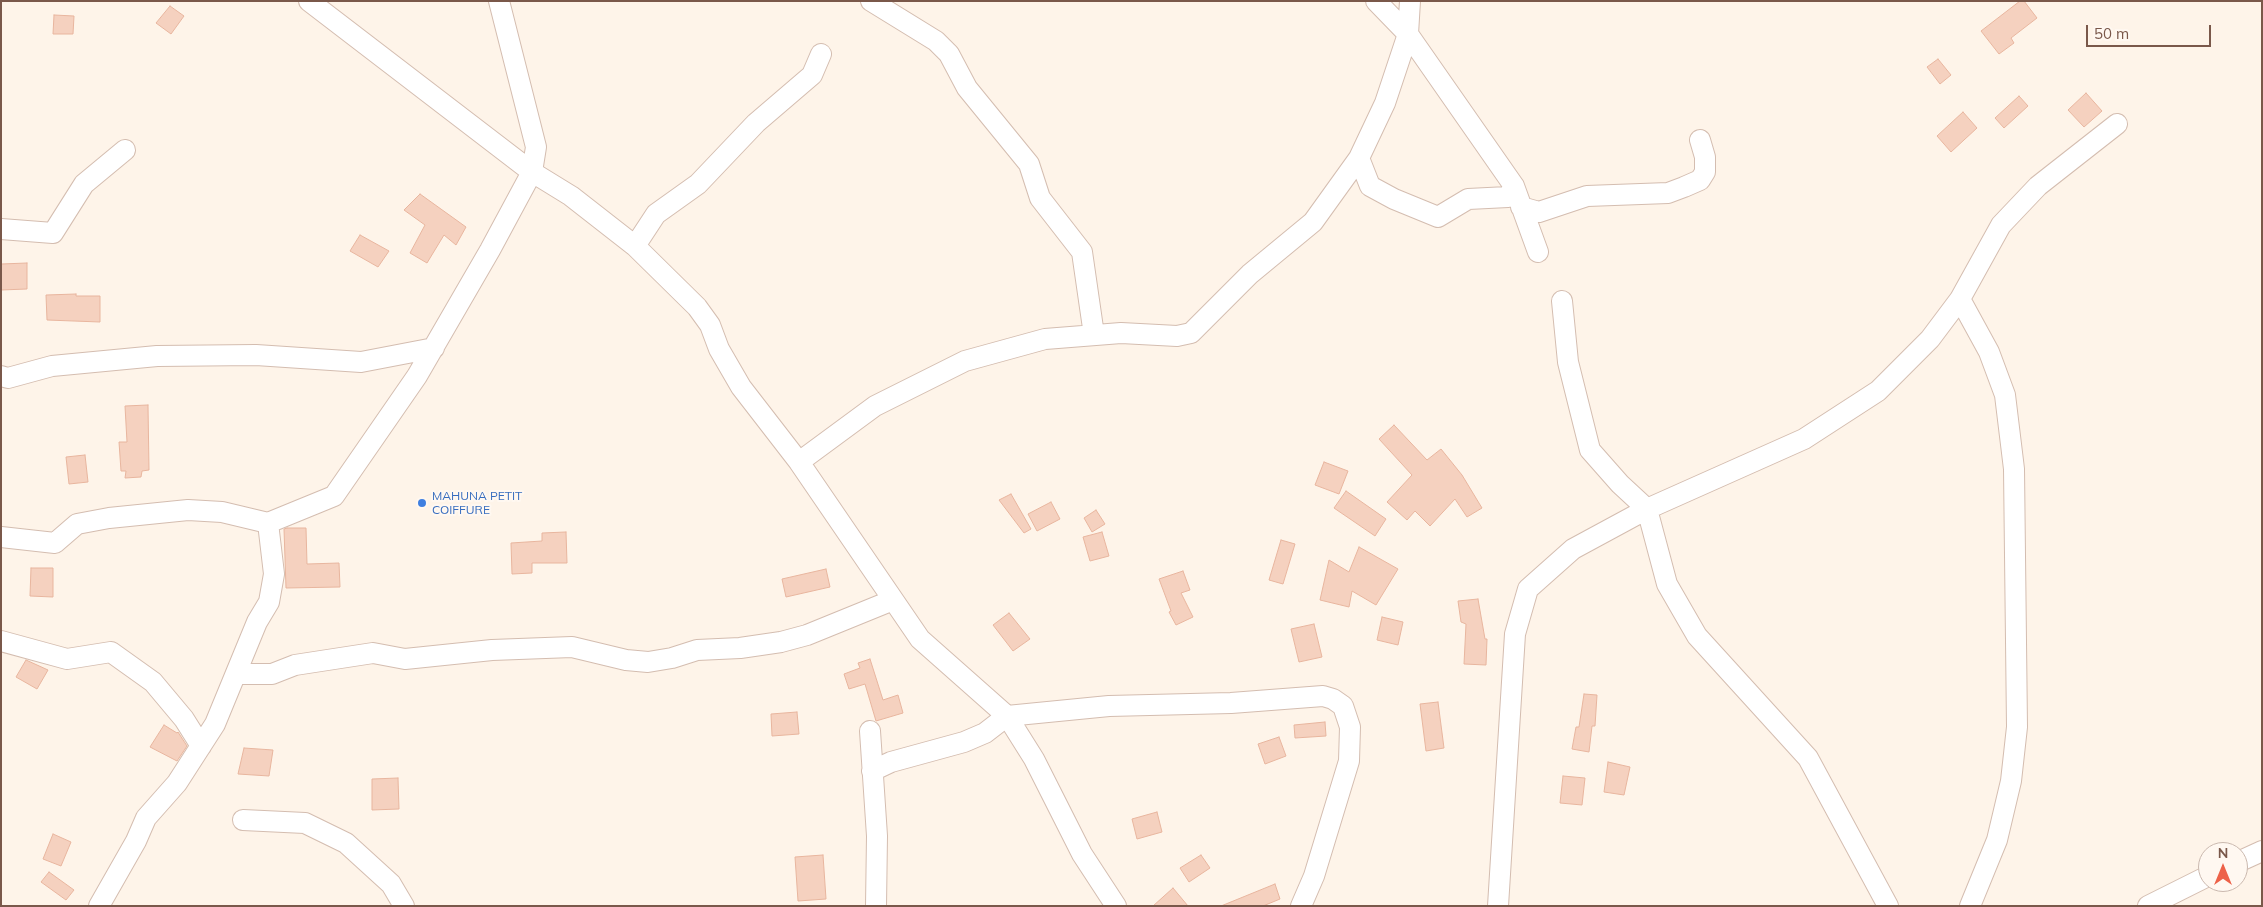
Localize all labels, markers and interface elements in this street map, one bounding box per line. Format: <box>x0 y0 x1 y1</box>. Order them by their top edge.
scale bar <box>2088 15 2213 47</box>
text: 50 m <box>2094 24 2129 43</box>
place label: MAHUNA PETIT COIFFURE <box>432 489 522 517</box>
marker: MAHUNA PETIT COIFFURE <box>416 497 428 509</box>
north arrow <box>2198 842 2248 892</box>
text: N <box>2218 844 2228 862</box>

